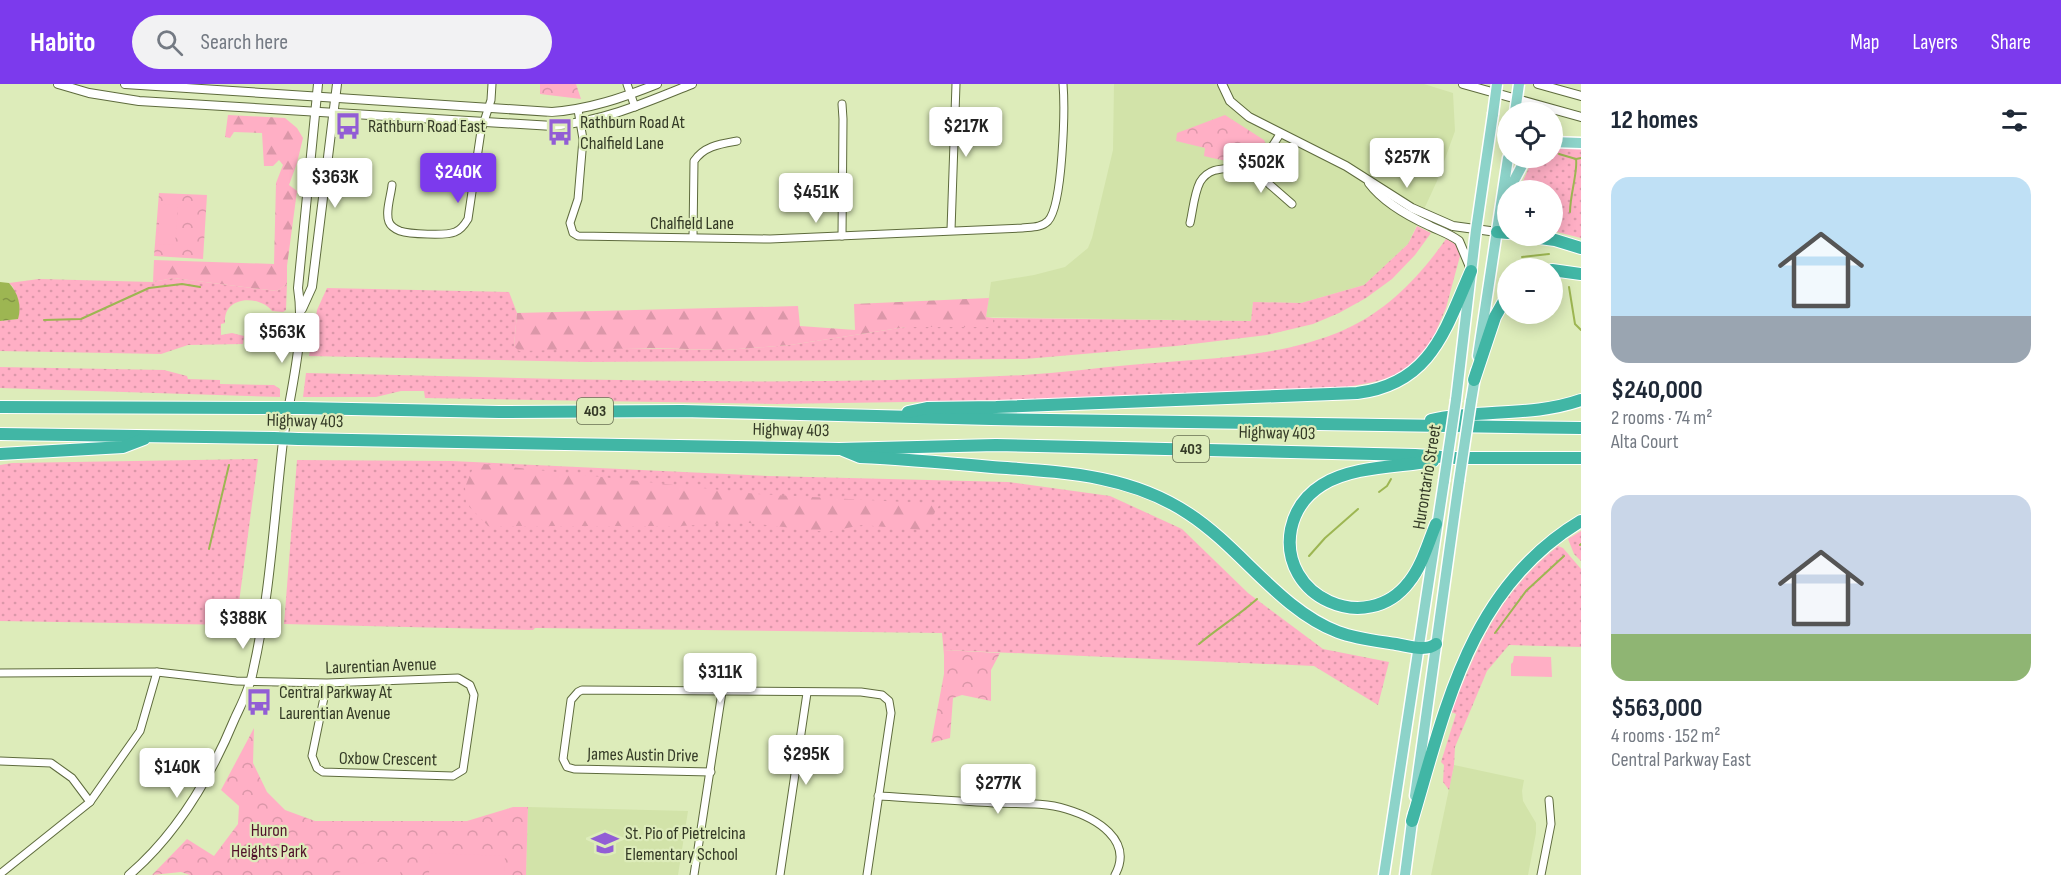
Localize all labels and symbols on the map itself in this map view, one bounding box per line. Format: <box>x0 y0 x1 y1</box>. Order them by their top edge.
pin: $217K <box>924 107 1008 158</box>
bus stop icon: Rathburn Road East <box>333 111 363 141</box>
place label: Rathburn Road At Chalfield Lane <box>580 112 686 154</box>
place label: Rathburn Road East <box>368 116 486 137</box>
bus stop icon: Rathburn Road At Chalfield Lane <box>545 117 575 147</box>
pin: $257K <box>1365 138 1449 189</box>
pin: $502K <box>1219 143 1303 194</box>
pin: $240K <box>416 153 500 204</box>
pin: $363K <box>293 158 377 209</box>
pin: $451K <box>774 173 858 224</box>
street label: Chalfield Lane <box>650 213 734 234</box>
pin: $563K <box>240 313 324 364</box>
road number: 403 <box>577 398 613 424</box>
street label: Highway 403 <box>266 410 344 432</box>
street label: Highway 403 <box>752 419 830 441</box>
street label: Highway 403 <box>1238 422 1316 444</box>
street label: Hurontario Street <box>1408 423 1446 531</box>
road number: 403 <box>1173 436 1209 462</box>
pin: $388K <box>201 599 285 650</box>
pin: $311K <box>678 653 762 704</box>
street label: Laurentian Avenue <box>325 654 437 678</box>
place label: Central Parkway At Laurentian Avenue <box>279 682 393 724</box>
bus stop icon: Central Parkway At Laurentian Avenue <box>244 687 274 717</box>
pin: $295K <box>764 735 848 786</box>
street label: James Austin Drive <box>586 744 699 766</box>
pin: $140K <box>135 748 219 799</box>
street label: Oxbow Crescent <box>339 748 438 770</box>
pin: $277K <box>956 764 1040 815</box>
park label: Huron Heights Park <box>231 820 307 862</box>
place label: St. Pio of Pietrelcina Elementary School <box>625 823 746 865</box>
school or university icon: St. Pio of Pietrelcina Elementary School <box>590 828 620 858</box>

